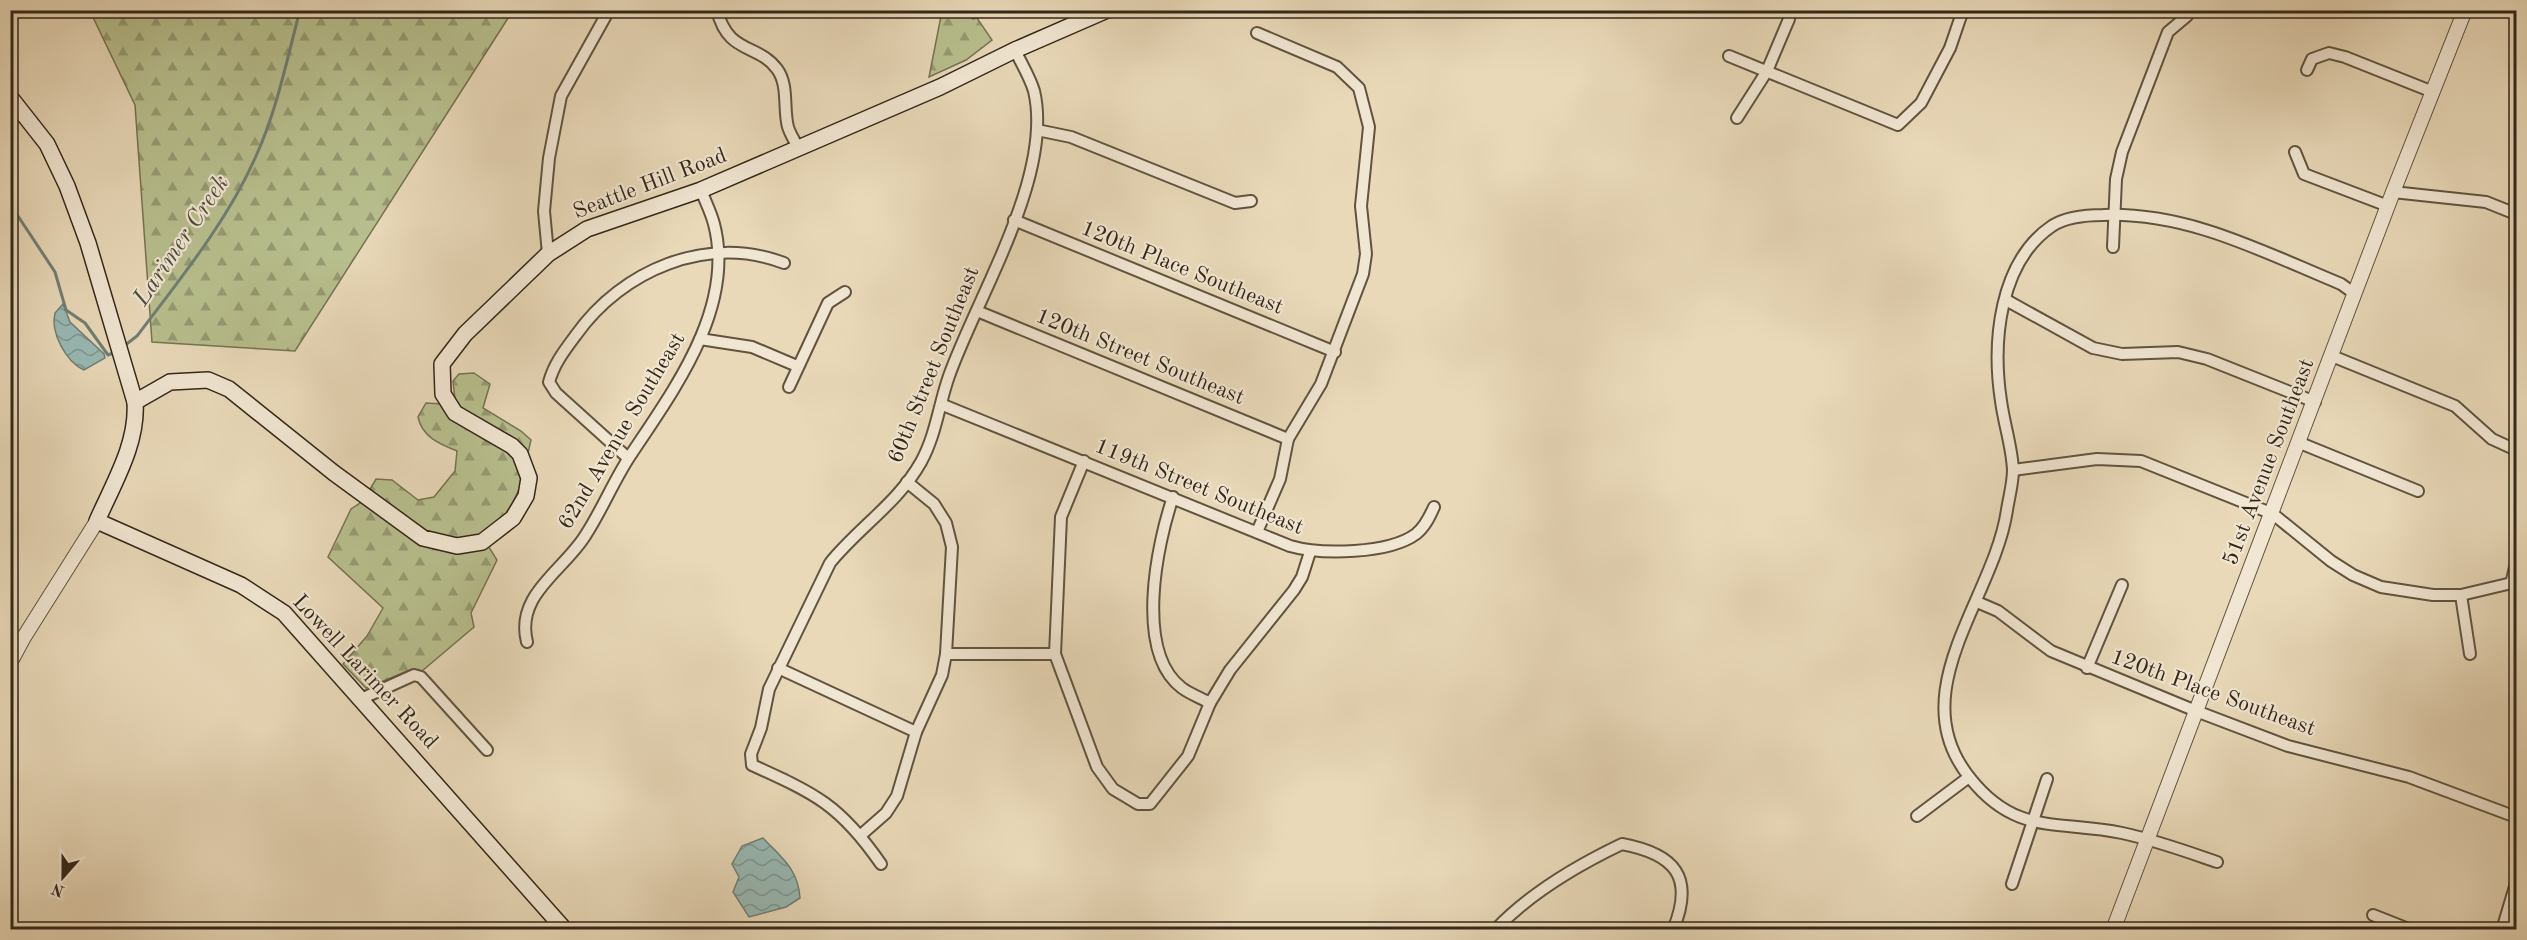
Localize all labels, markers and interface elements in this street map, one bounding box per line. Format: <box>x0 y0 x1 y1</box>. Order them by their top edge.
street label: Seattle Hill Road <box>570 145 730 223</box>
water label: Larimer Creek <box>129 171 234 311</box>
street label: 120th Place Southeast <box>1078 217 1286 319</box>
street label: 60th Street Southeast <box>884 264 984 466</box>
street label: 120th Street Southeast <box>1033 305 1247 409</box>
street label: 62nd Avenue Southeast <box>555 329 689 533</box>
street label: 51st Avenue Southeast <box>2219 356 2319 568</box>
street label: 119th Street Southeast <box>1092 435 1306 539</box>
street label: Lowell Larimer Road <box>288 591 442 753</box>
street label: 120th Place Southeast <box>2108 646 2318 740</box>
north arrow <box>33 847 93 907</box>
text: N <box>49 879 67 899</box>

